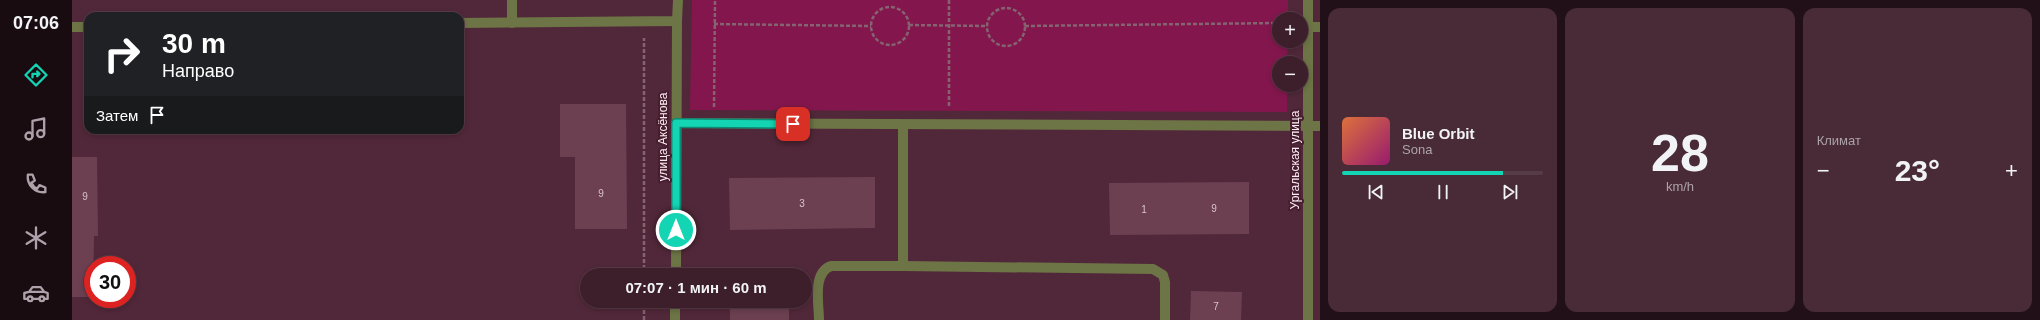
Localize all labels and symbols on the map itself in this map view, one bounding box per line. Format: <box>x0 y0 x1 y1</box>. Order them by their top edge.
street label: улица Аксёнова <box>656 92 670 181</box>
pin <box>776 107 810 141</box>
street label: Ургальская улица <box>1288 110 1302 209</box>
house number: 9 <box>598 188 604 199</box>
house number: 9 <box>82 191 88 202</box>
house number: 3 <box>799 198 805 209</box>
house number: 9 <box>1211 203 1217 214</box>
house number: 1 <box>1141 204 1147 215</box>
position arrow <box>655 209 697 251</box>
speed limit sign: 30 <box>84 256 136 308</box>
house number: 7 <box>1213 301 1219 312</box>

